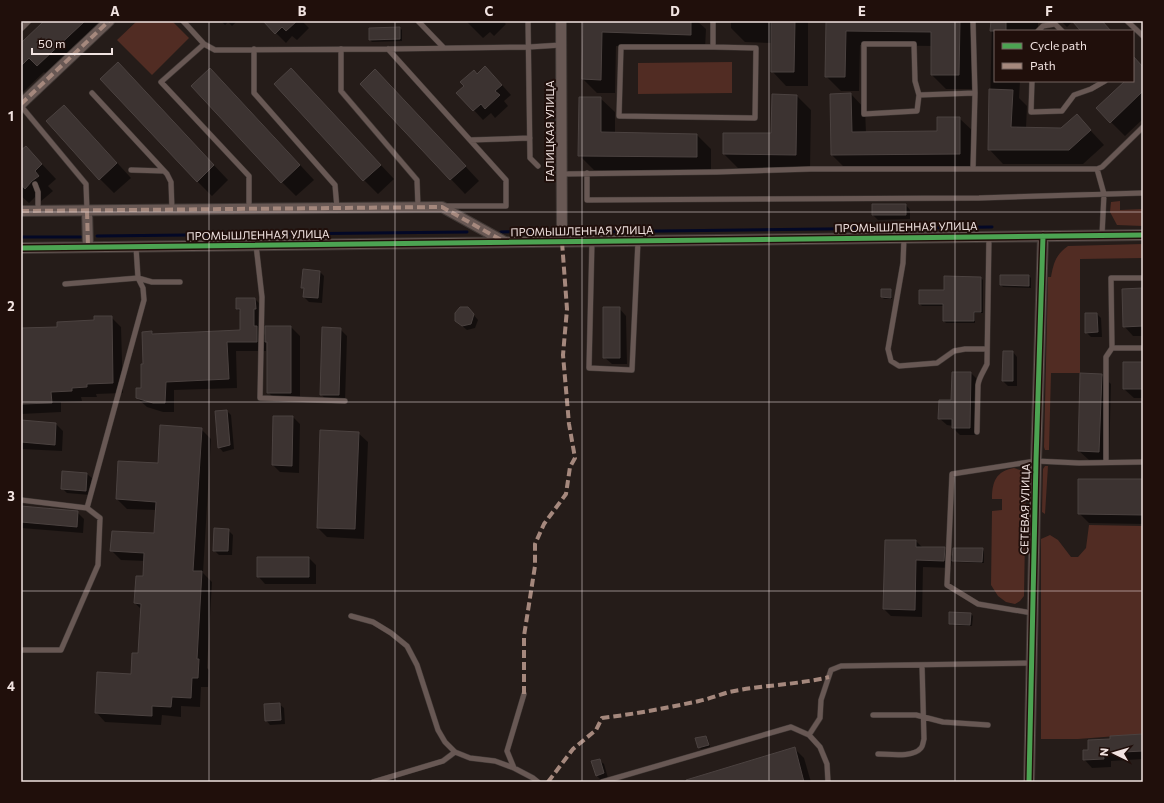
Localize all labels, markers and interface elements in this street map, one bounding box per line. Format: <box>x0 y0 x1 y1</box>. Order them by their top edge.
text: A <box>110 3 120 19</box>
text: B <box>298 3 307 19</box>
text: C <box>485 3 494 19</box>
text: D <box>670 3 680 19</box>
text: E <box>858 3 866 19</box>
text: F <box>1045 3 1053 19</box>
scale bar <box>32 30 112 56</box>
legend <box>994 30 1134 82</box>
text: 50 m <box>38 36 66 50</box>
text: Cycle path <box>1030 38 1087 52</box>
text: Path <box>1030 58 1056 72</box>
street label: ГАЛИЦКАЯ УЛИЦА <box>543 80 556 182</box>
text: 1 <box>8 108 14 124</box>
street label: ПРОМЫШЛЕННАЯ УЛИЦА <box>834 219 978 234</box>
street label: ПРОМЫШЛЕННАЯ УЛИЦА <box>510 223 654 238</box>
street label: ПРОМЫШЛЕННАЯ УЛИЦА <box>186 227 330 242</box>
text: 2 <box>7 298 15 314</box>
street label: СЕТЕВАЯ УЛИЦА <box>1017 463 1032 554</box>
text: 3 <box>7 488 15 504</box>
text: 4 <box>7 678 15 694</box>
north arrow <box>1094 733 1134 773</box>
text: N <box>1097 747 1110 757</box>

